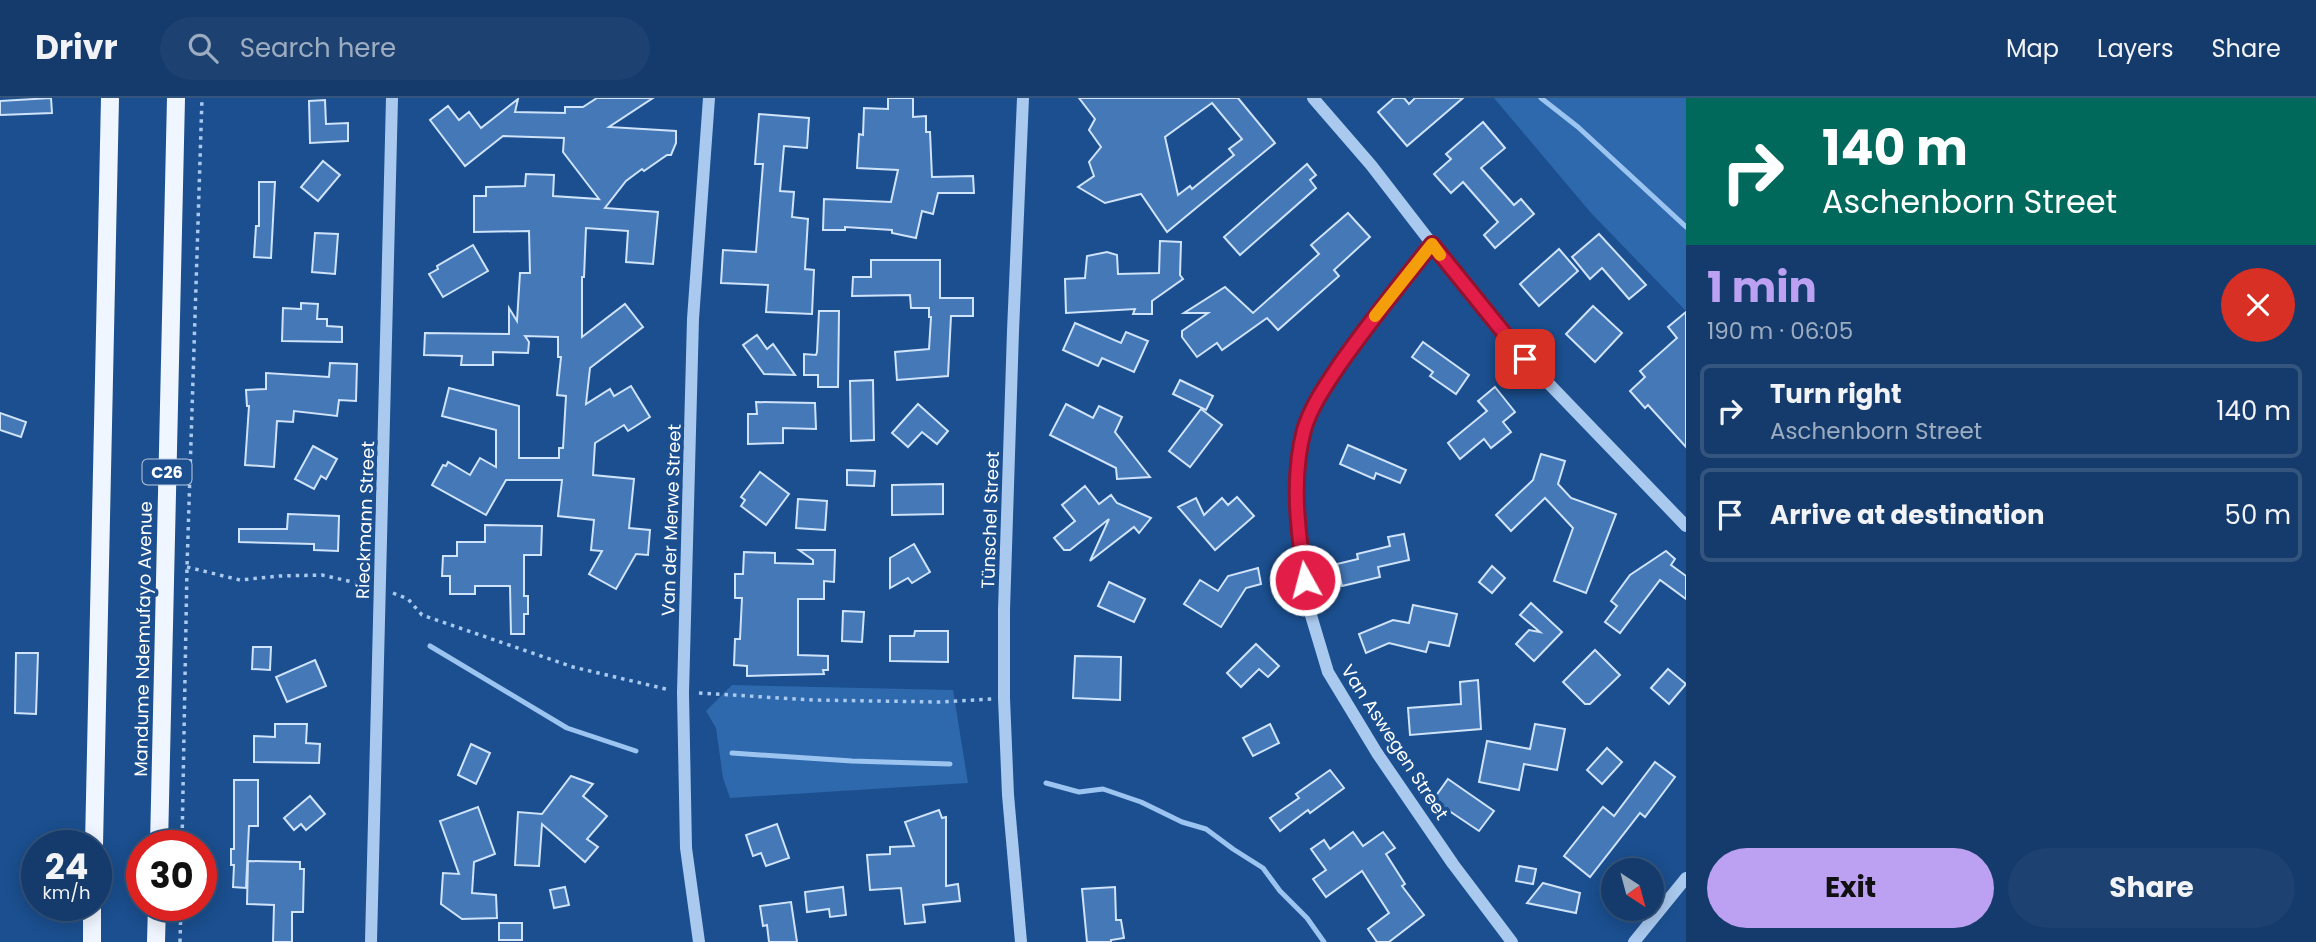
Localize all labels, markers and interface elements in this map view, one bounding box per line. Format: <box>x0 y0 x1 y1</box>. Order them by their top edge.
search box <box>160 17 650 80</box>
text: Drivr <box>35 24 118 71</box>
icon: search <box>184 29 222 67</box>
text: Search here <box>240 30 396 66</box>
text: Map <box>2006 32 2059 65</box>
text: Layers <box>2097 32 2173 65</box>
text: Share <box>2211 32 2281 65</box>
text: 140 m <box>1822 114 1968 182</box>
icon: right <box>1707 126 1798 217</box>
text: Aschenborn Street <box>1822 179 2117 224</box>
text: 1 min <box>1707 258 1817 317</box>
button: close <box>2221 268 2295 342</box>
text: 190 m · 06:05 <box>1707 315 1853 347</box>
pin <box>1495 329 1555 389</box>
icon: arrive <box>1506 340 1544 378</box>
text: Turn right <box>1770 376 1902 412</box>
icon: right <box>1711 392 1749 430</box>
text: 140 m <box>2216 393 2291 429</box>
text: Aschenborn Street <box>1770 415 1982 447</box>
street label: Van der Merwe Street <box>655 423 687 617</box>
street label: Rieckmann Street <box>350 441 380 599</box>
street label: Tünschel Street <box>975 451 1005 589</box>
road number: C26 <box>142 460 192 484</box>
icon: arrive <box>1711 496 1749 534</box>
text: Arrive at destination <box>1770 497 2045 533</box>
text: 50 m <box>2225 497 2291 533</box>
street label: Mandume Ndemufayo Avenue <box>128 501 158 777</box>
position arrow <box>1268 543 1342 617</box>
street label: Van Aswegen Street <box>1335 660 1455 824</box>
speed limit sign: 30 <box>126 830 217 921</box>
text: 24 <box>45 842 88 891</box>
button: Exit <box>1707 848 1994 928</box>
button: Share <box>2008 848 2295 928</box>
north arrow <box>1601 858 1664 920</box>
map controls <box>1601 858 1664 921</box>
text: km/h <box>43 880 90 905</box>

